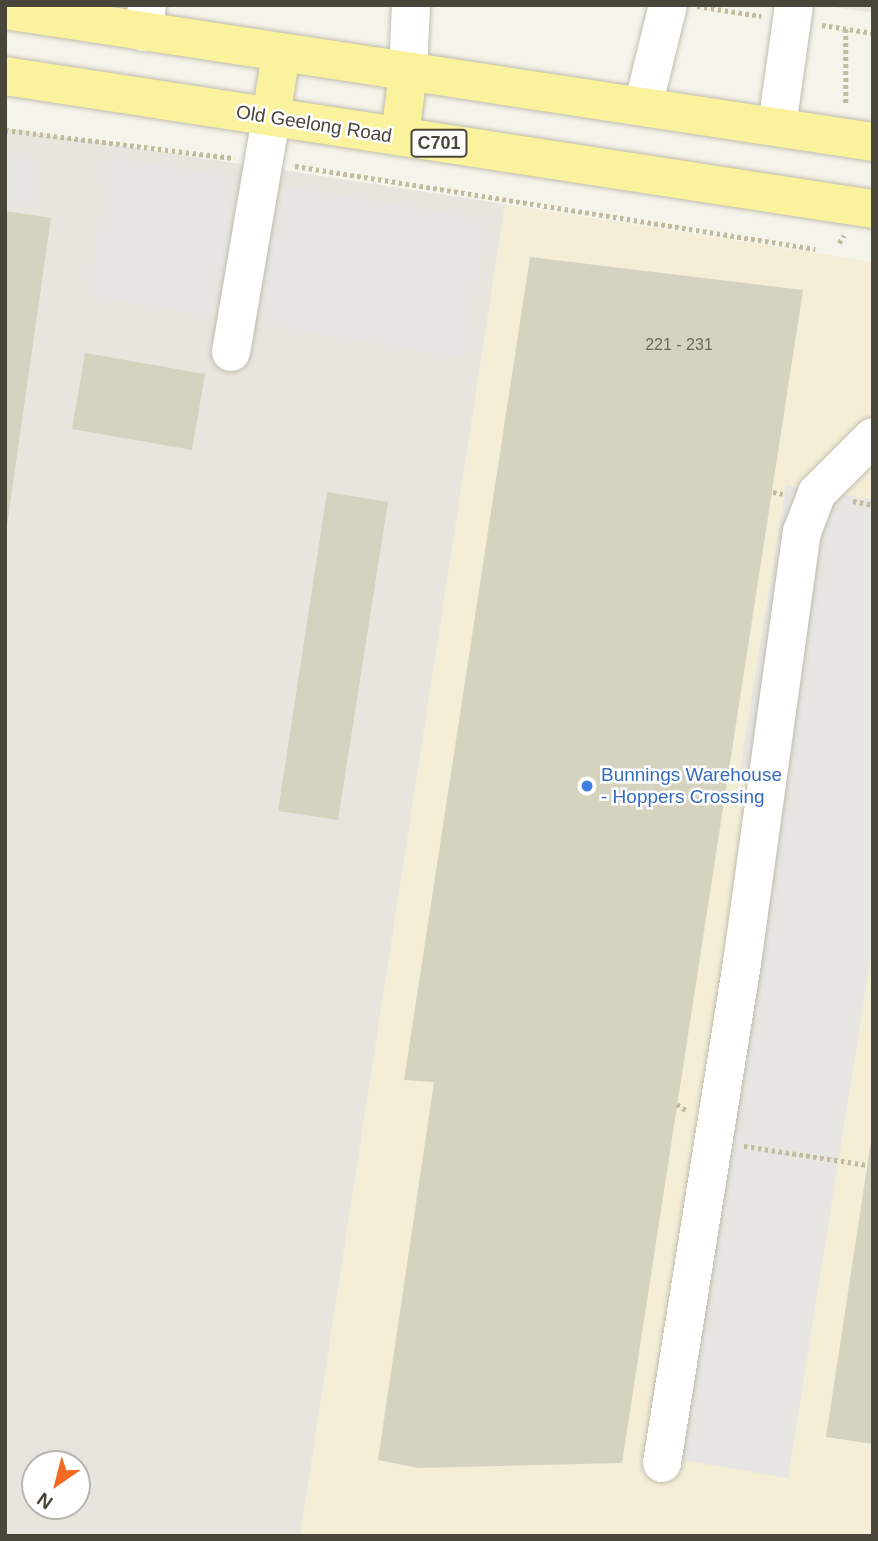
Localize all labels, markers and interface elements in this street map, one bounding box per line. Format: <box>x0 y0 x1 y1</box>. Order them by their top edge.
street label: Old Geelong Road <box>234 100 394 148</box>
road number: C701 <box>409 128 469 158</box>
house number: 221 - 231 <box>645 335 713 355</box>
place label: Bunnings Warehouse - Hoppers Crossing <box>601 764 782 808</box>
marker: Bunnings Warehouse - Hoppers Crossing <box>579 778 595 794</box>
north arrow <box>21 1450 91 1520</box>
text: N <box>33 1488 56 1514</box>

